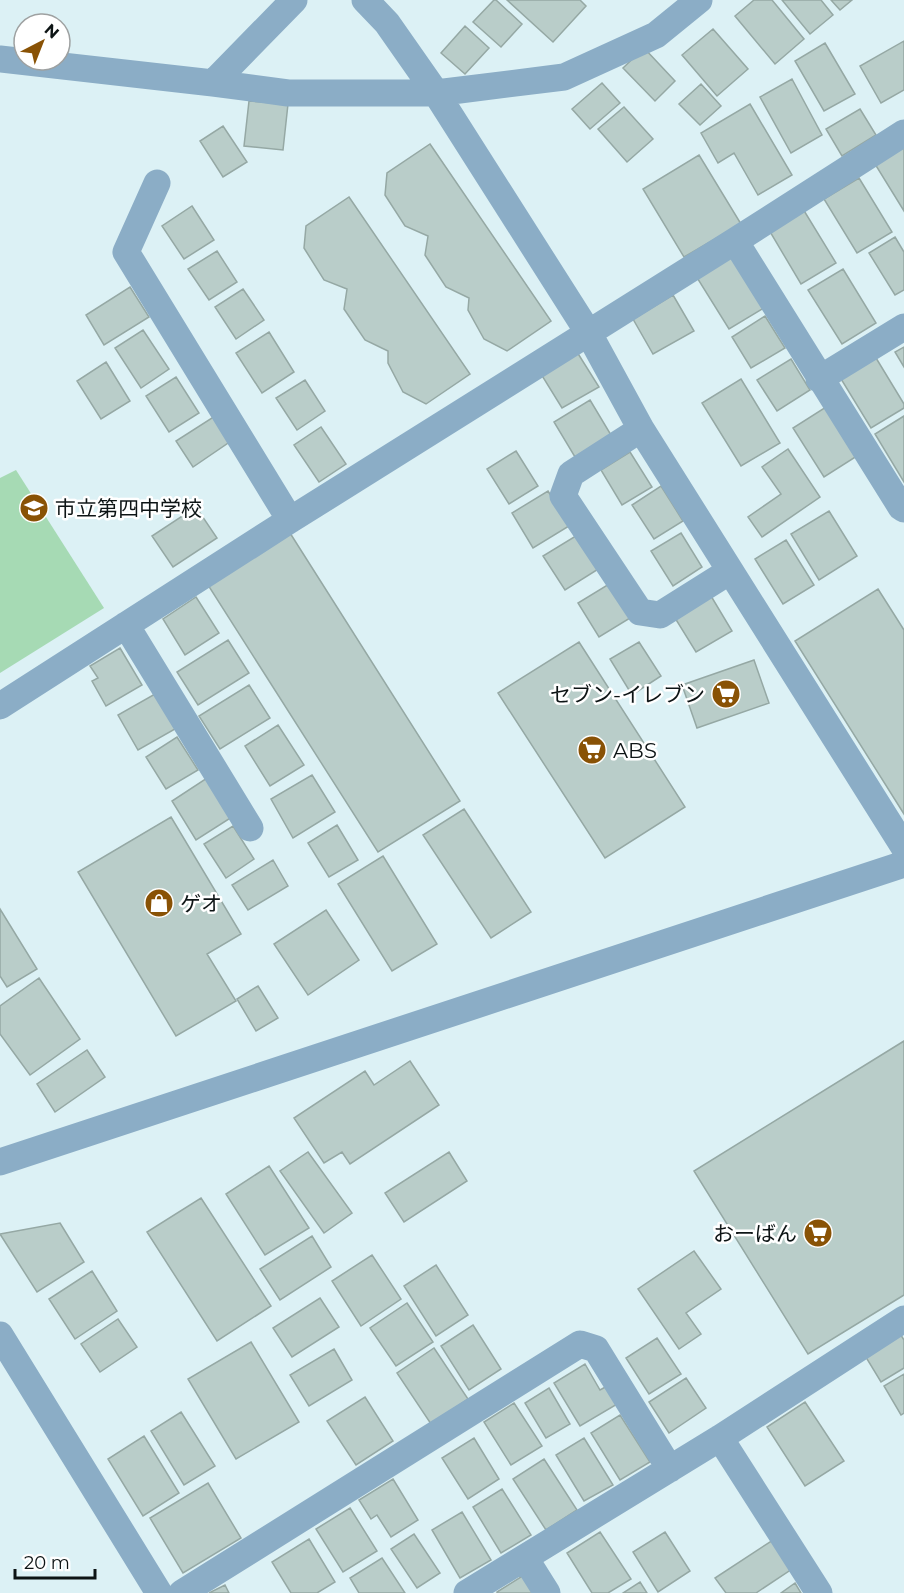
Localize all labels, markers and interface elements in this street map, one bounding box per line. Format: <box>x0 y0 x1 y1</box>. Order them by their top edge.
north arrow <box>12 12 72 72</box>
text: N <box>41 20 63 43</box>
school or university icon: 市立第四中学校 <box>18 492 50 524</box>
place label: 市立第四中学校 <box>55 496 202 521</box>
supermarket icon: セブン-イレブン <box>710 678 742 710</box>
place label: セブン-イレブン <box>550 682 705 707</box>
supermarket icon: ABS <box>576 734 608 766</box>
place label: ABS <box>613 738 657 763</box>
shop icon: ゲオ <box>143 887 175 919</box>
place label: ゲオ <box>180 891 222 916</box>
supermarket icon: おーばん <box>802 1217 834 1249</box>
place label: おーばん <box>713 1221 797 1246</box>
scale bar <box>15 1542 94 1580</box>
text: 20 m <box>24 1552 70 1574</box>

